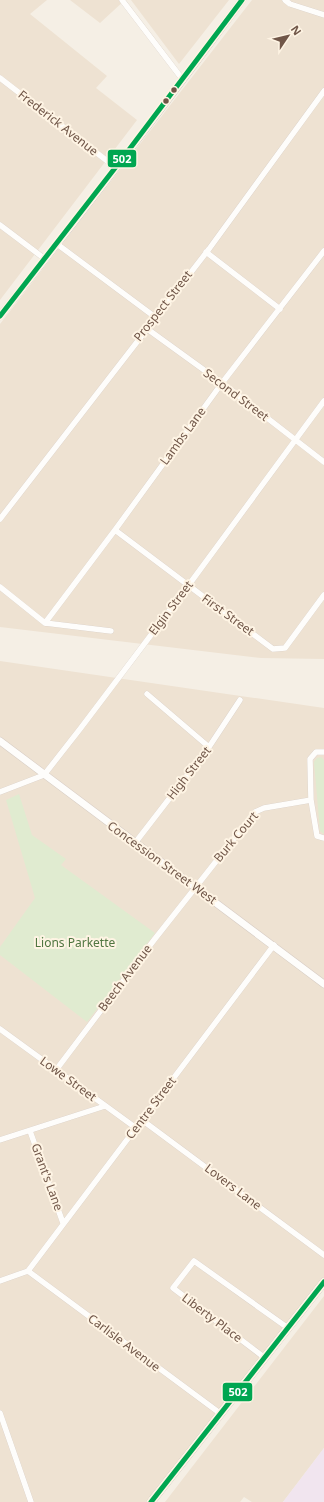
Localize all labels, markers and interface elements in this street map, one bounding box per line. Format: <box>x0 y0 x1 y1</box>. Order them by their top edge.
north arrow <box>268 16 308 56</box>
text: N <box>288 22 305 38</box>
unlabelled marker <box>169 85 179 95</box>
street label: Frederick Avenue <box>15 86 102 159</box>
unlabelled marker <box>161 96 171 106</box>
line badge: 502 <box>107 149 137 168</box>
text: 502 <box>113 151 131 166</box>
street label: Prospect Street <box>129 266 196 345</box>
street label: Second Street <box>200 364 273 425</box>
street label: Lambs Lane <box>156 403 209 468</box>
street label: Elgin Street <box>144 576 197 638</box>
street label: First Street <box>199 590 258 640</box>
street label: High Street <box>162 742 215 803</box>
street label: Burk Court <box>209 807 262 866</box>
street label: Concession Street West <box>104 817 221 909</box>
park label: Lions Parkette <box>35 934 115 951</box>
street label: Beech Avenue <box>94 941 156 1015</box>
street label: Lowe Street <box>37 1052 101 1105</box>
street label: Centre Street <box>121 1072 180 1142</box>
street label: Grant's Lane <box>27 1141 68 1213</box>
street label: Lovers Lane <box>201 1160 265 1214</box>
street label: Liberty Place <box>179 1289 246 1346</box>
street label: Carlisle Avenue <box>85 1310 164 1376</box>
line badge: 502 <box>222 1382 253 1402</box>
text: 502 <box>229 1384 247 1399</box>

